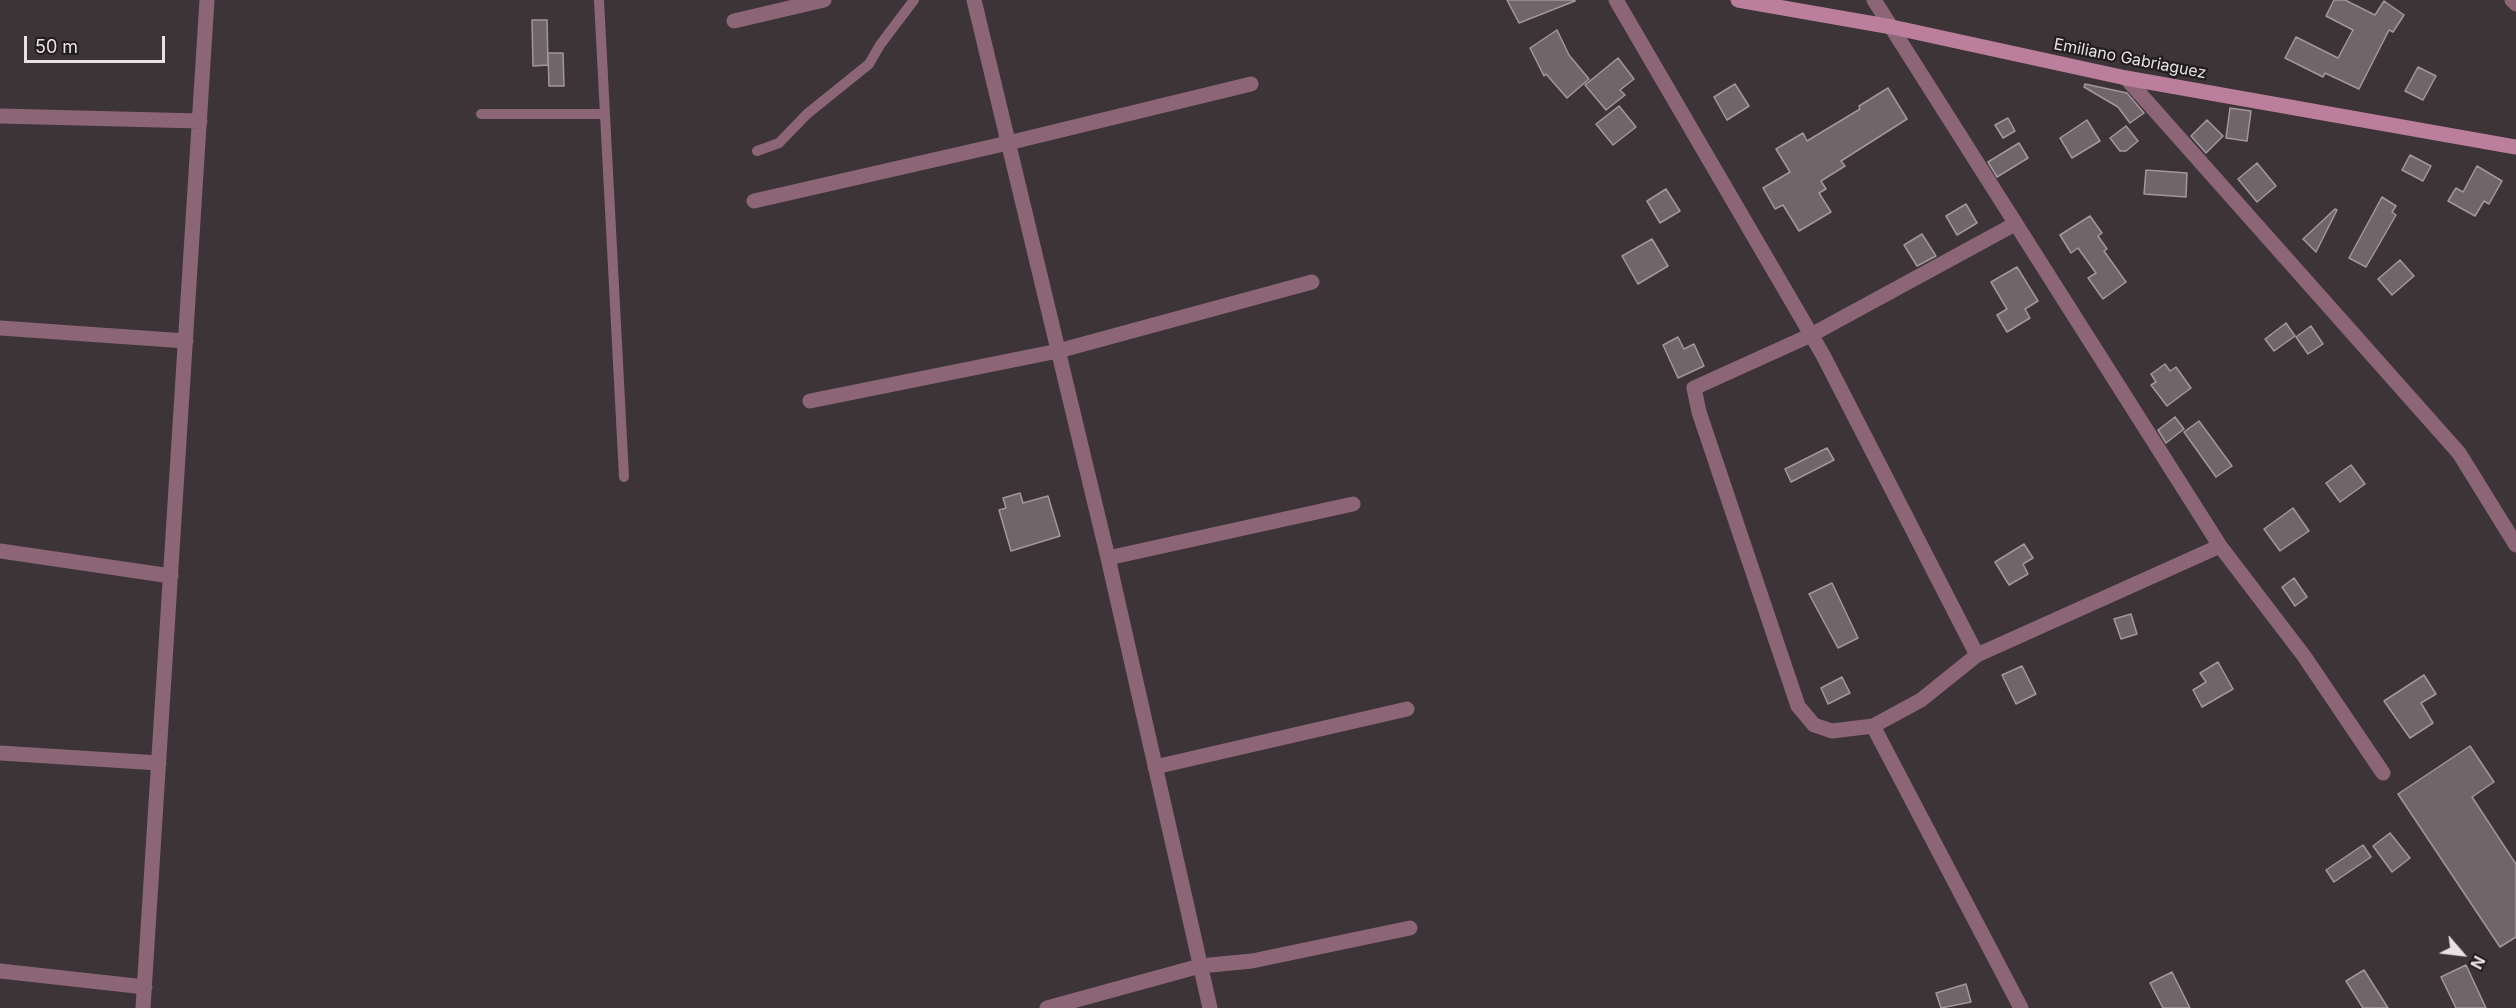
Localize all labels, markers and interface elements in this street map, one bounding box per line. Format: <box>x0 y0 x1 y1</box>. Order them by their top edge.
scale bar <box>27 24 168 62</box>
street label: Emiliano Gabriaguez <box>2052 35 2208 83</box>
text: 50 m <box>35 36 78 57</box>
north arrow <box>2432 924 2492 984</box>
text: N <box>2466 952 2490 973</box>

